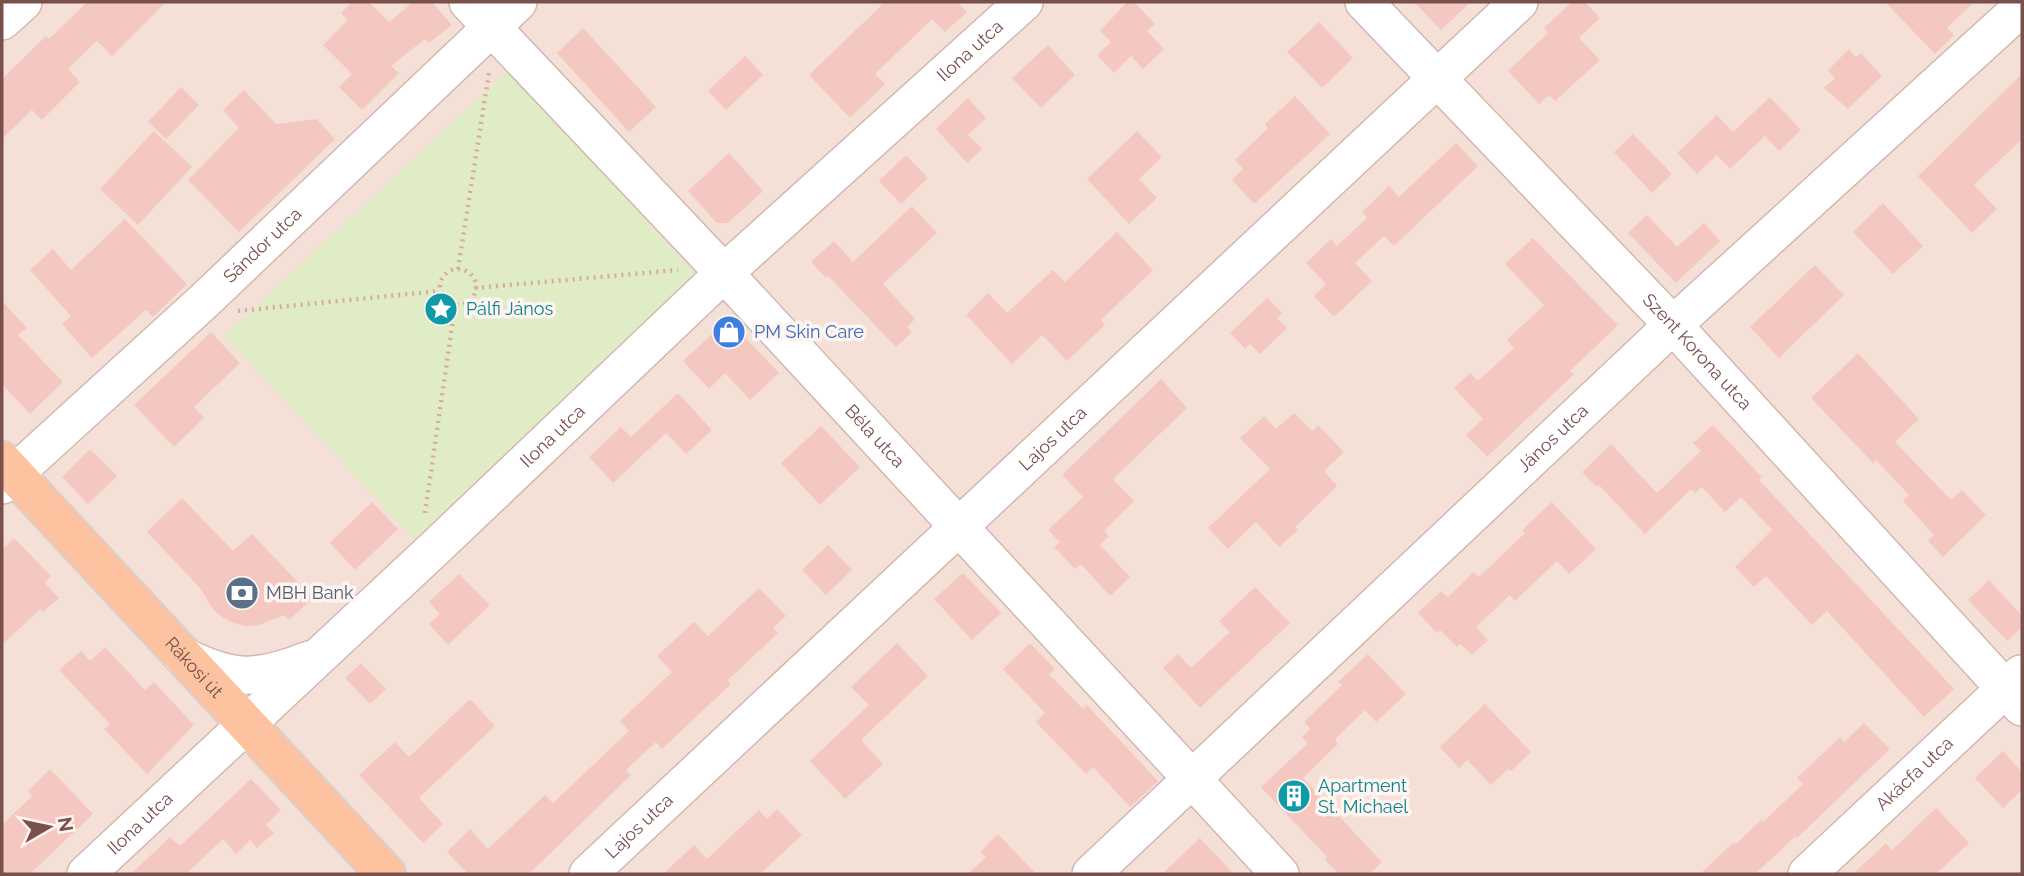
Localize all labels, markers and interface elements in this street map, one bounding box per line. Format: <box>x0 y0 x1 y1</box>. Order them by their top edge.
street label: Ilona utca <box>932 15 1007 85</box>
street label: Sándor utca <box>219 203 306 287</box>
street label: Szent Korona utca <box>1639 289 1756 414</box>
place icon: Pálfi János <box>422 290 460 328</box>
place label: Pálfi János <box>466 298 553 319</box>
shop icon: PM Skin Care <box>710 313 748 351</box>
place label: PM Skin Care <box>754 321 864 342</box>
street label: Ilona utca <box>516 400 589 471</box>
street label: Béla utca <box>841 400 910 472</box>
street label: János utca <box>1513 400 1592 476</box>
street label: Lajos utca <box>1014 402 1091 475</box>
bank icon: MBH Bank <box>223 574 261 612</box>
place label: MBH Bank <box>266 582 354 603</box>
street label: Rákosi út <box>161 633 228 702</box>
street label: Akácfa utca <box>1871 732 1957 814</box>
place label: Apartment St. Michael <box>1318 775 1408 817</box>
building icon: Apartment St. Michael <box>1275 777 1313 815</box>
street label: Ilona utca <box>103 788 177 859</box>
street label: Lajos utca <box>601 789 677 862</box>
north arrow <box>14 792 84 862</box>
text: N <box>54 815 78 833</box>

